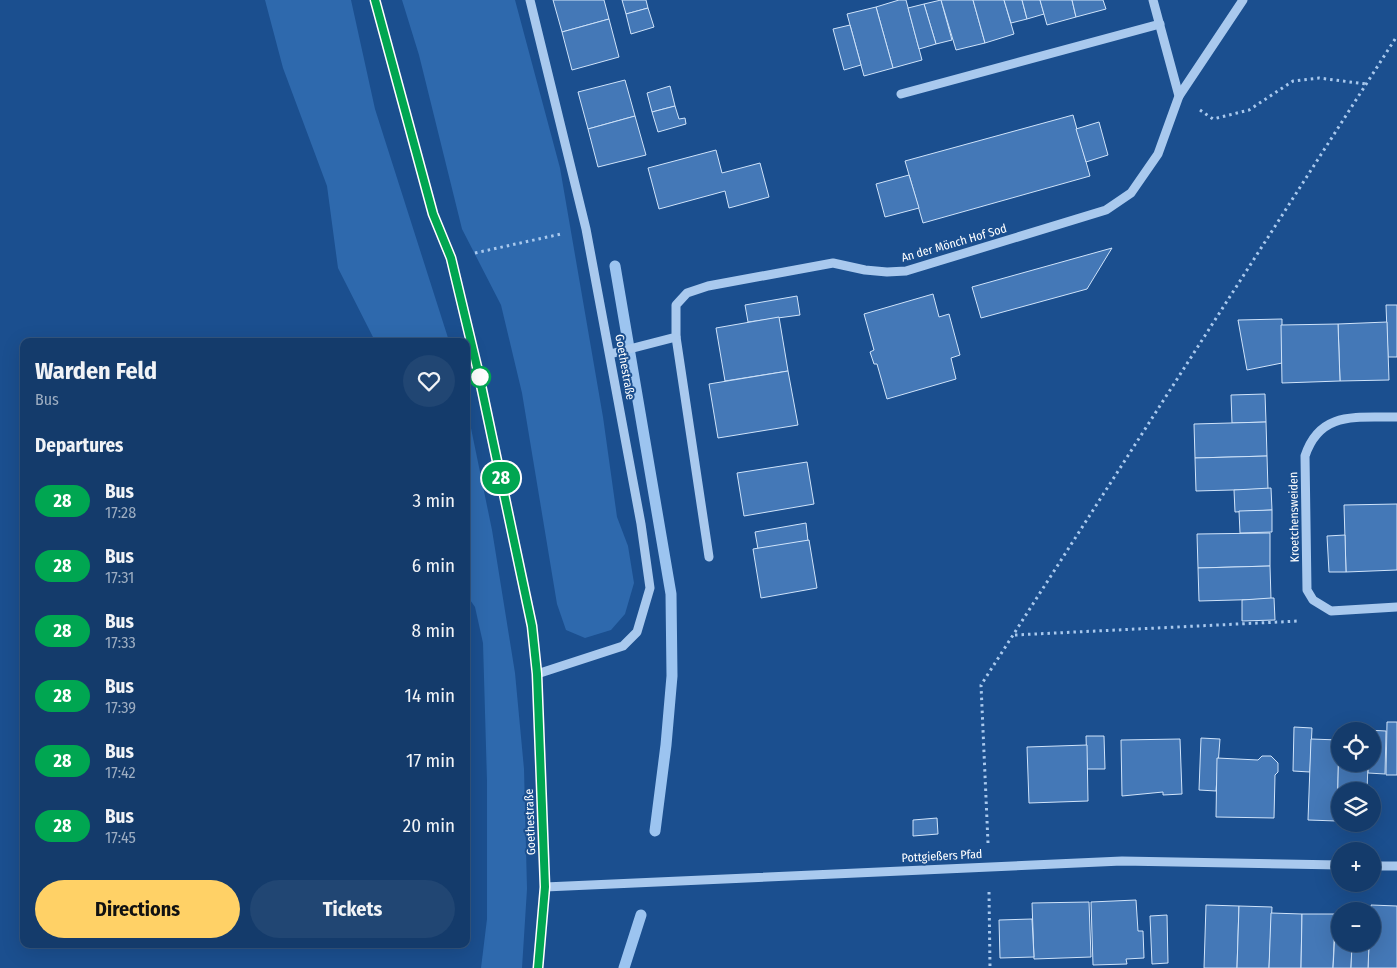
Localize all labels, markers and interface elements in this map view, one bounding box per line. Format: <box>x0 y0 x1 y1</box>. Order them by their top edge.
street label: An der Mönch Hof Sod <box>900 221 1008 265</box>
street label: Goethestraße <box>612 333 638 401</box>
button: heart <box>403 355 455 407</box>
text: Warden Feld <box>35 357 157 385</box>
unlabelled marker <box>469 366 491 388</box>
text: Bus <box>35 390 59 409</box>
text: Departures <box>35 434 123 457</box>
line badge: 28 <box>478 462 524 494</box>
text: 28 <box>492 467 510 489</box>
street label: Kroetchensweiden <box>1286 472 1302 562</box>
text: Bus <box>105 480 134 503</box>
text: 3 min <box>413 489 455 512</box>
text: 28 <box>54 490 71 512</box>
text: 17:28 <box>105 503 136 522</box>
text: Bus <box>105 545 134 568</box>
text: 6 min <box>412 554 455 577</box>
text: 28 <box>54 555 71 577</box>
text: 17:31 <box>105 568 134 587</box>
text: Bus <box>105 610 134 633</box>
text: 8 min <box>412 619 455 642</box>
text: 28 <box>54 620 71 642</box>
text: 17:33 <box>105 633 136 652</box>
text: Bus <box>105 675 134 698</box>
text: 14 min <box>405 684 455 707</box>
text: 28 <box>54 685 71 707</box>
text: 17:39 <box>105 698 136 717</box>
map controls <box>1331 722 1381 952</box>
button: locate <box>1331 722 1381 772</box>
text: Bus <box>105 740 134 763</box>
text: 17 min <box>406 749 455 772</box>
text: 28 <box>54 750 71 772</box>
text: 17:42 <box>105 763 136 782</box>
button: layers <box>1331 782 1381 832</box>
street label: Goethestraße <box>522 789 538 855</box>
text: Bus <box>105 805 134 828</box>
text: 20 min <box>403 814 455 837</box>
text: 28 <box>54 815 71 837</box>
text: 17:45 <box>105 828 136 847</box>
button: + <box>1331 842 1381 892</box>
street label: Pottgießers Pfad <box>901 847 983 865</box>
button: Directions <box>35 880 240 938</box>
button: Tickets <box>250 880 455 938</box>
button: − <box>1331 902 1381 952</box>

